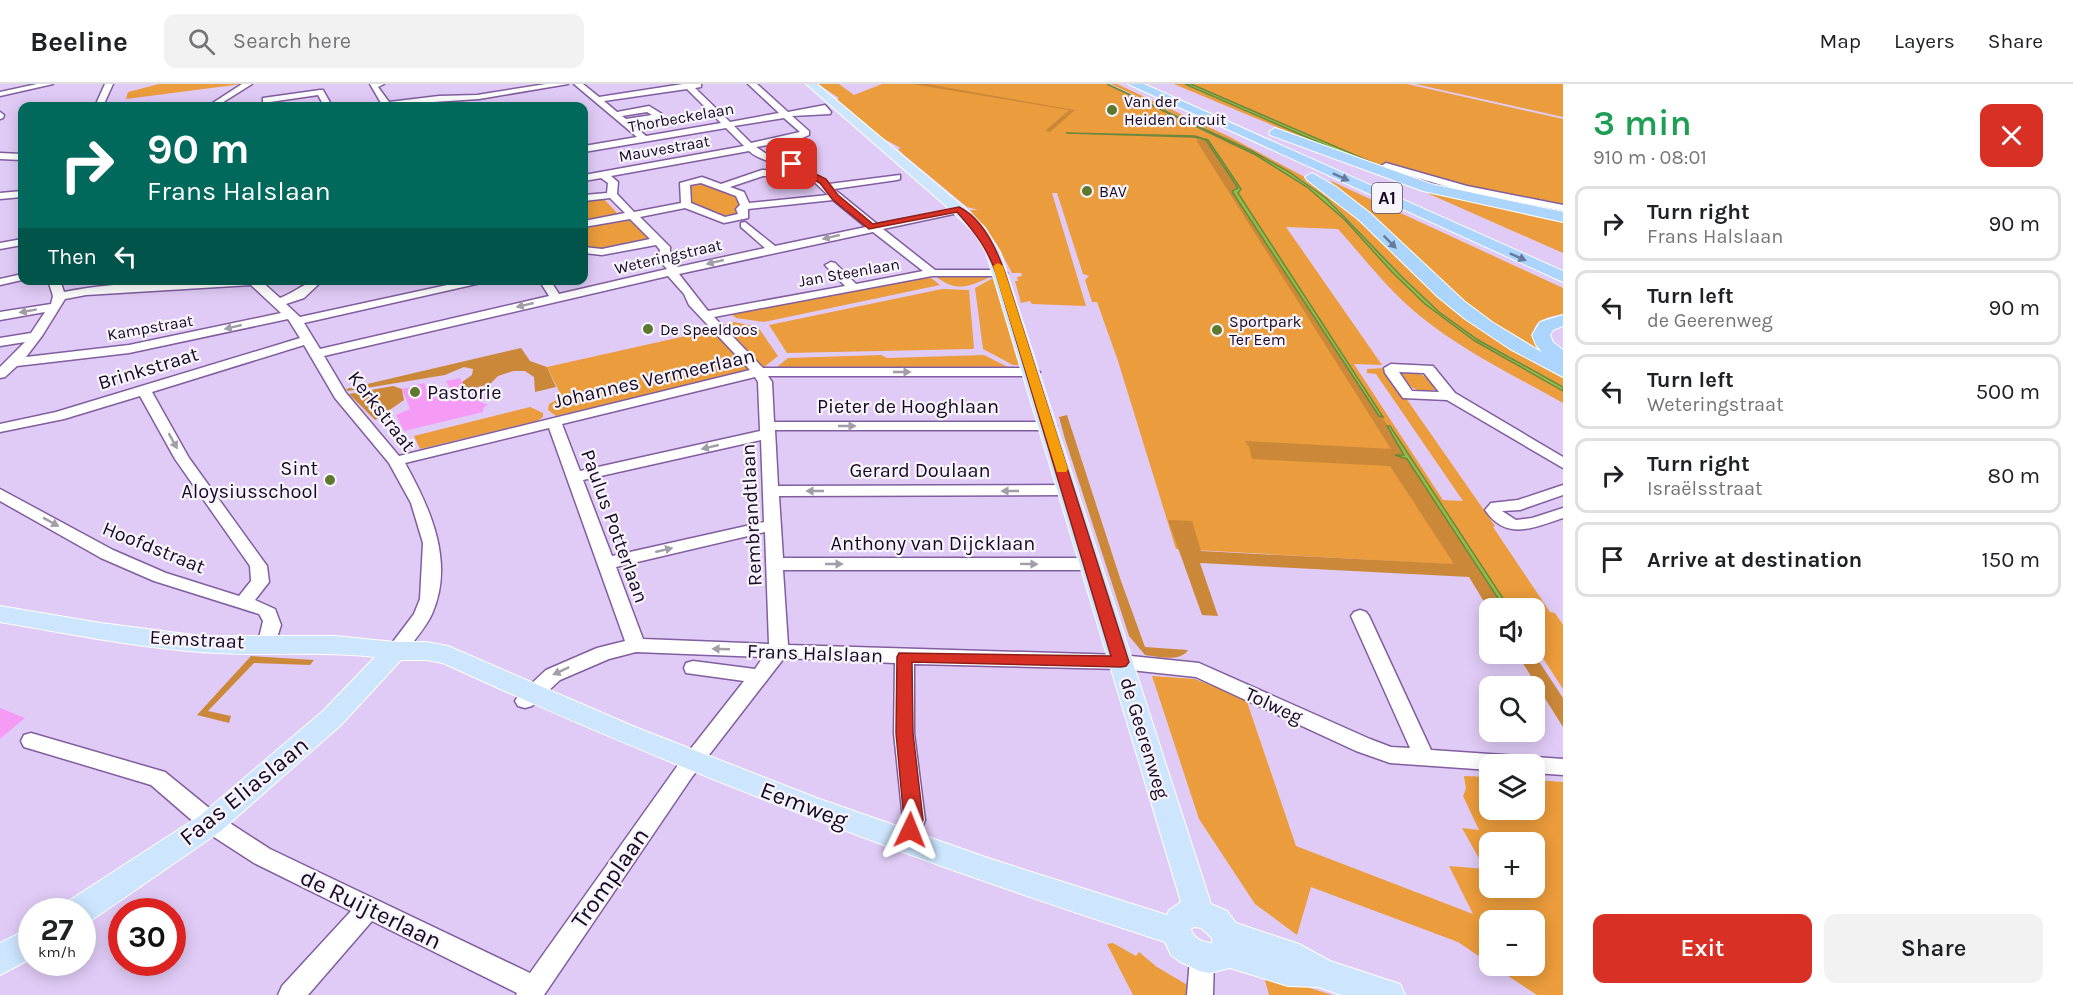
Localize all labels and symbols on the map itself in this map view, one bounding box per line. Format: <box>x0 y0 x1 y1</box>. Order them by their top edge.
place label: Van der Heiden circuit <box>1124 92 1226 129</box>
street label: Thorbeckelaan <box>627 99 735 136</box>
marker: Van der Heiden circuit <box>1105 103 1119 117</box>
street label: Mauvestraat <box>617 131 711 166</box>
pin <box>766 138 817 189</box>
one-way arrow <box>1332 173 1349 182</box>
place label: BAV <box>1099 182 1127 201</box>
road number: A1 <box>1372 183 1402 213</box>
marker: BAV <box>1080 184 1094 198</box>
one-way arrow <box>822 232 840 242</box>
street label: Weteringstraat <box>613 235 724 278</box>
one-way arrow <box>1383 235 1398 249</box>
one-way arrow <box>1510 253 1527 262</box>
street label: Jan Steenlaan <box>797 254 901 291</box>
one-way arrow <box>706 258 725 267</box>
one-way arrow <box>516 300 534 310</box>
one-way arrow <box>18 307 37 316</box>
street label: Kampstraat <box>106 311 194 344</box>
place label: Sportpark Ter Eem <box>1229 312 1302 349</box>
place label: De Speeldoos <box>660 320 758 339</box>
marker: De Speeldoos <box>641 322 655 336</box>
one-way arrow <box>223 323 242 333</box>
marker: Sportpark Ter Eem <box>1210 323 1224 337</box>
street label: Brinkstraat <box>95 342 202 395</box>
street label: Johannes Vermeerlaan <box>551 344 757 413</box>
street label: Kerkstraat <box>343 367 420 456</box>
one-way arrow <box>892 367 911 377</box>
place label: Pastorie <box>427 381 502 404</box>
marker: Pastorie <box>408 385 422 399</box>
street label: Pieter de Hooghlaan <box>817 395 999 418</box>
one-way arrow <box>837 421 856 431</box>
one-way arrow <box>167 433 178 449</box>
one-way arrow <box>701 442 720 452</box>
street label: Rembrandtlaan <box>736 443 767 587</box>
street label: Paulus Potterlaan <box>576 446 653 606</box>
place label: Sint Aloysiusschool <box>181 457 318 503</box>
street label: Gerard Doulaan <box>849 459 991 482</box>
marker: Sint Aloysiusschool <box>323 473 337 487</box>
one-way arrow <box>805 486 824 496</box>
one-way arrow <box>1000 486 1019 496</box>
street label: Hoofdstraat <box>99 516 209 579</box>
one-way arrow <box>43 517 59 528</box>
street label: Anthony van Dijcklaan <box>831 532 1035 555</box>
one-way arrow <box>655 545 673 555</box>
one-way arrow <box>824 559 843 569</box>
one-way arrow <box>1019 559 1038 569</box>
street label: Eemstraat <box>149 626 245 653</box>
street label: Frans Halslaan <box>747 640 883 667</box>
one-way arrow <box>711 644 730 653</box>
one-way arrow <box>552 667 569 676</box>
street label: de Geerenweg <box>1115 675 1174 802</box>
street label: Tolweg <box>1241 682 1306 729</box>
street label: Faas Eliaslaan <box>174 731 314 851</box>
street label: Eemweg <box>756 776 852 835</box>
position arrow <box>878 798 942 862</box>
street label: Tromplaan <box>565 822 655 934</box>
street label: de Ruijterlaan <box>296 863 446 955</box>
speed limit sign: 30 <box>108 898 186 976</box>

